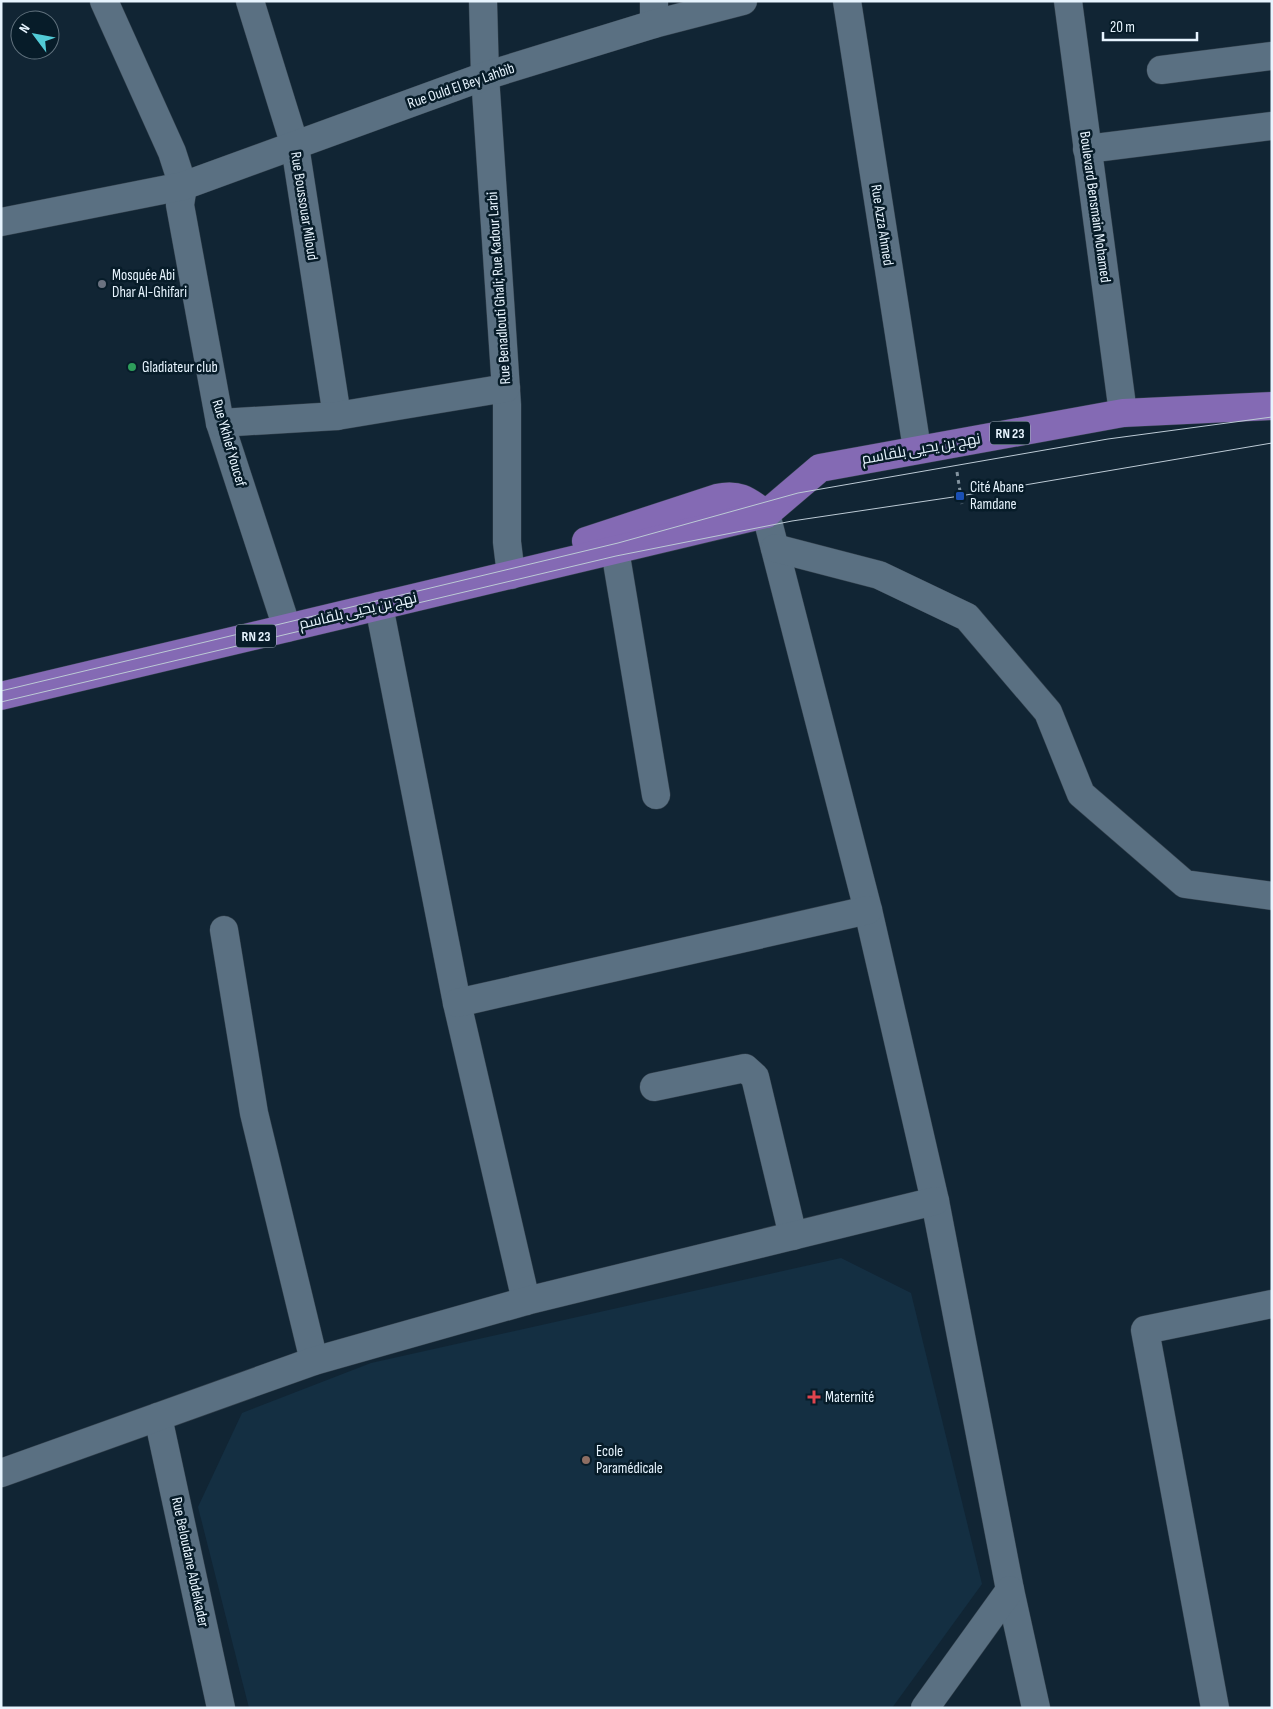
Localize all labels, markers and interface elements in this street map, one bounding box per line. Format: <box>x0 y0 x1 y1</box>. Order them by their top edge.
north arrow <box>10 10 60 60</box>
scale bar <box>1103 10 1197 42</box>
text: 20 m <box>1110 18 1135 37</box>
text: N <box>15 21 34 36</box>
street label: Rue Ould El Bey Lahbib <box>405 59 517 113</box>
street label: Boulevard Bensmain Mohamed <box>1075 130 1115 284</box>
street label: Rue Boussouar Miloud <box>286 150 322 262</box>
street label: Rue Azza Ahmed <box>866 183 898 267</box>
street label: Rue Benadlouti Ghali; Rue Kadour Larbi <box>483 191 515 385</box>
place label: Mosquée Abi Dhar Al-Ghifari <box>112 266 187 302</box>
marker: Mosquée Abi Dhar Al-Ghifari <box>96 278 108 290</box>
place label: Gladiateur club <box>142 358 218 377</box>
marker: Gladiateur club <box>126 361 138 373</box>
street label: Rue Ykhlef Youcef <box>208 397 251 489</box>
road number: RN 23 <box>990 422 1030 444</box>
street label: نهج بن يحيى بلقاسم <box>860 429 982 470</box>
place label: Cité Abane Ramdane <box>970 478 1024 514</box>
marker: Cité Abane Ramdane <box>954 490 966 502</box>
street label: نهج بن يحيى بلقاسم <box>297 588 419 635</box>
road number: RN 23 <box>236 624 276 648</box>
place label: Maternité <box>825 1388 874 1407</box>
marker: Maternité <box>807 1390 821 1404</box>
place label: Ecole Paramédicale <box>596 1442 663 1478</box>
marker: Ecole Paramédicale <box>580 1454 592 1466</box>
street label: Rue Beloudane Abdelkader <box>167 1495 213 1629</box>

